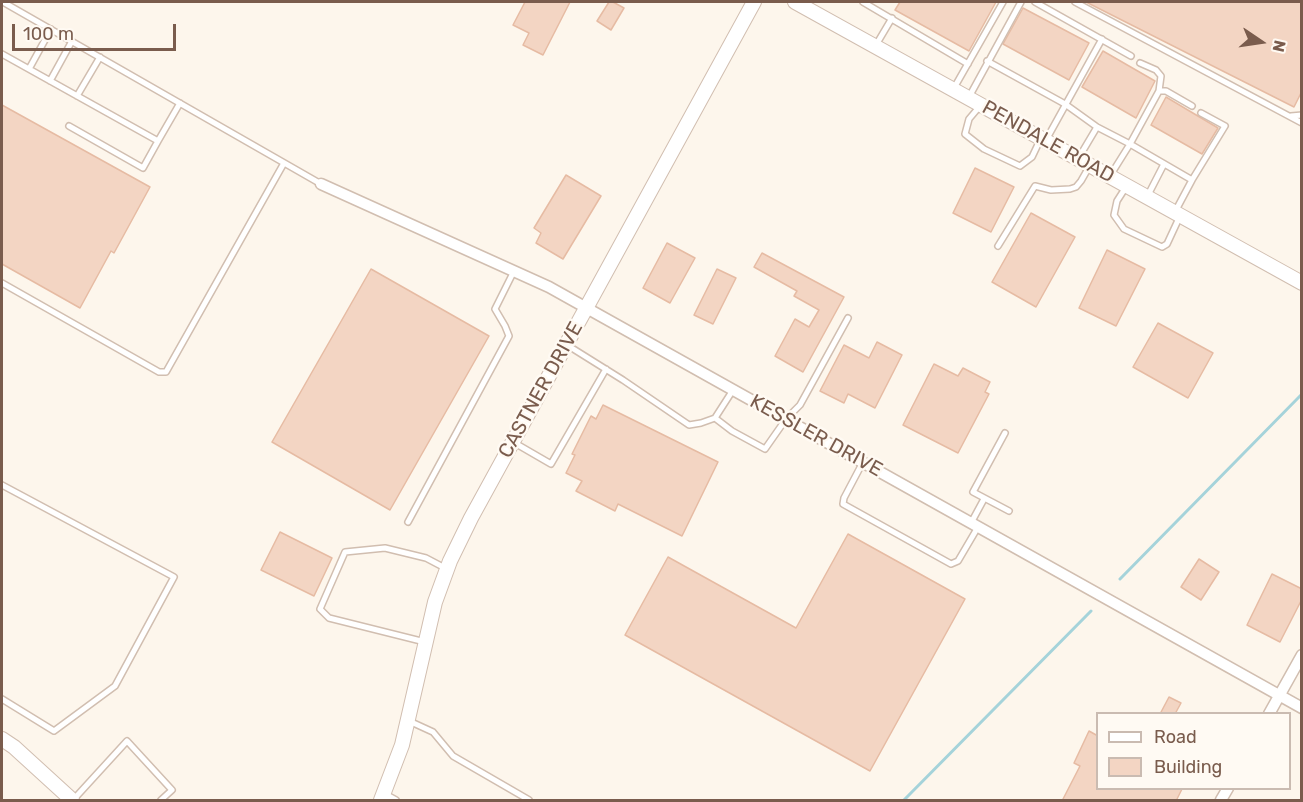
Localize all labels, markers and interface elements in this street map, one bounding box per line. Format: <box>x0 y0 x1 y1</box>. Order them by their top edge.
scale bar <box>15 12 178 50</box>
north arrow <box>1231 12 1291 72</box>
text: 100 m <box>23 23 74 45</box>
text: N <box>1268 38 1290 54</box>
street label: PENDALE ROAD <box>978 96 1118 188</box>
street label: CASTNER DRIVE <box>494 318 588 462</box>
street label: KESSLER DRIVE <box>745 390 887 482</box>
legend <box>1096 712 1291 790</box>
text: Road <box>1154 726 1197 748</box>
text: Building <box>1154 756 1222 778</box>

